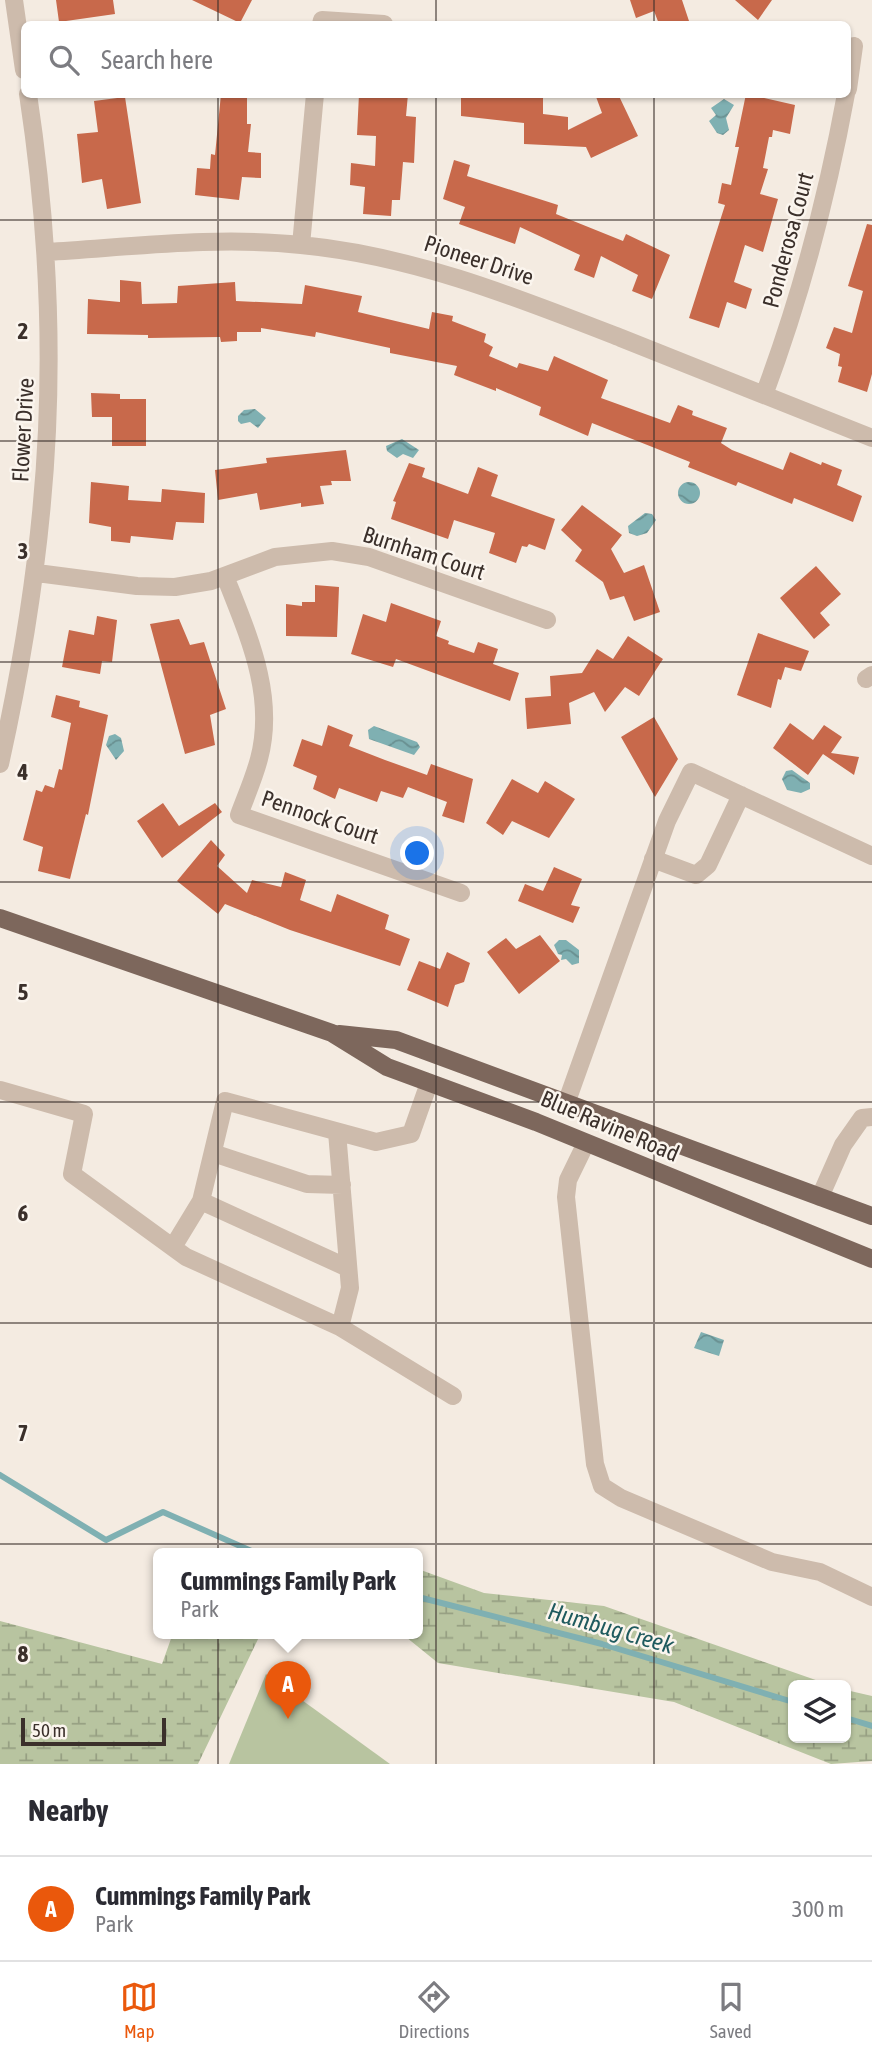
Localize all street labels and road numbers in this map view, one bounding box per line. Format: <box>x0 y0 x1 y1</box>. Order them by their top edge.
street label: Ponderosa Court <box>757 169 819 311</box>
street label: Pioneer Drive <box>421 230 537 290</box>
street label: Flower Drive <box>7 377 39 483</box>
street label: Burnham Court <box>360 521 488 585</box>
street label: Pennock Court <box>258 785 382 849</box>
street label: Blue Ravine Road <box>537 1085 683 1167</box>

